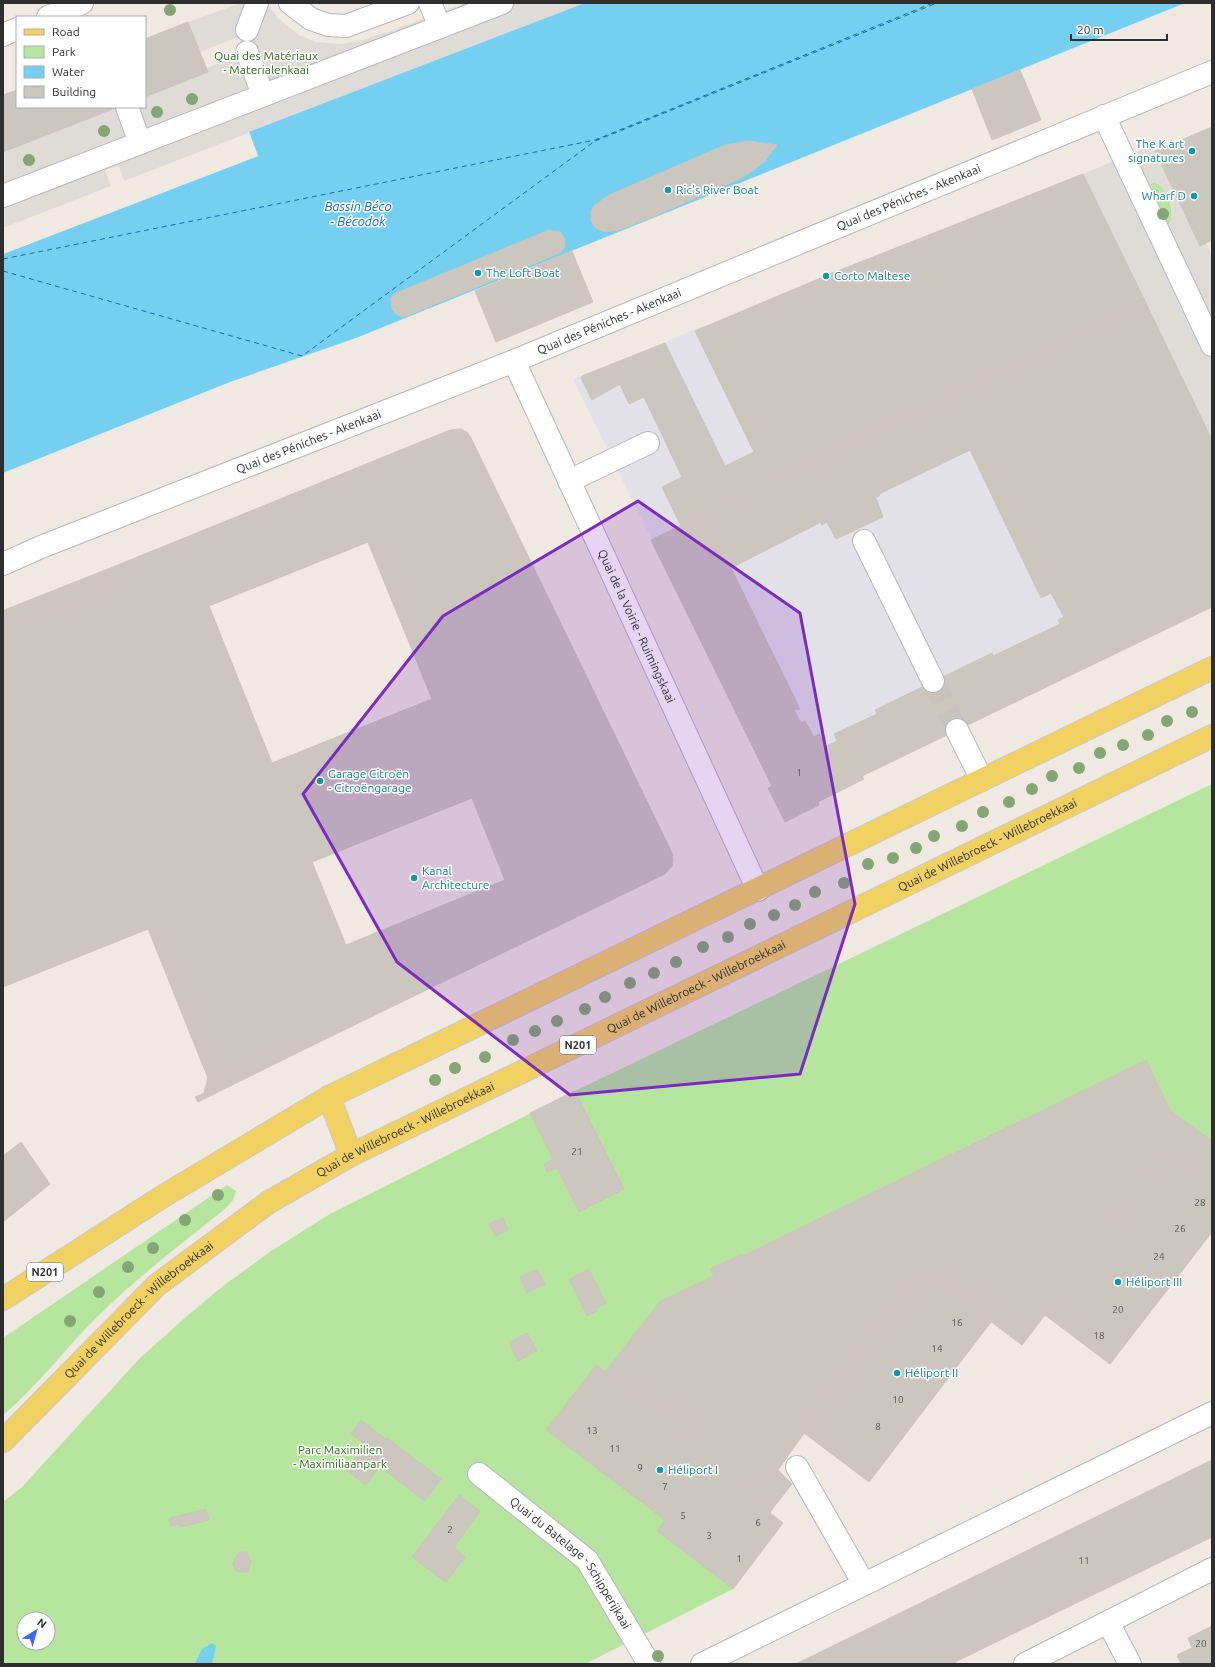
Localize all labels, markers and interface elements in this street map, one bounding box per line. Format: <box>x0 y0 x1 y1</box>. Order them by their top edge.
legend <box>16 16 146 108</box>
scale bar <box>1071 16 1167 42</box>
text: 20 m <box>1077 23 1104 36</box>
text: Road <box>52 25 80 38</box>
text: Park <box>52 45 76 58</box>
park label: Quai des Matériaux - Materialenkaai <box>214 49 318 76</box>
text: Water <box>52 65 85 78</box>
text: Building <box>52 85 96 98</box>
place label: The K art signatures <box>1128 137 1184 164</box>
marker: The K art signatures <box>1187 146 1197 156</box>
street label: Quai des Péniches - Akenkaai <box>834 162 982 233</box>
place label: Ric's River Boat <box>676 183 759 196</box>
marker: Ric's River Boat <box>663 185 673 195</box>
place label: Wharf D <box>1142 189 1186 202</box>
marker: Wharf D <box>1189 191 1199 201</box>
water label: Bassin Béco - Bécodok <box>324 199 392 228</box>
place label: The Loft Boat <box>486 266 560 279</box>
marker: The Loft Boat <box>473 268 483 278</box>
place label: Corto Maltese <box>834 269 910 282</box>
marker: Corto Maltese <box>821 271 831 281</box>
street label: Quai des Péniches - Akenkaai <box>535 285 683 357</box>
street label: Quai des Péniches - Akenkaai <box>234 407 383 476</box>
street label: Quai de la Voirie - Ruimingskaai <box>596 547 678 705</box>
place label: Garage Citroën - Citroëngarage <box>328 767 412 794</box>
house number: 1 <box>796 767 802 778</box>
marker: Garage Citroën - Citroëngarage <box>315 776 325 786</box>
street label: Quai de Willebroeck - Willebroekkaai <box>896 796 1079 894</box>
place label: Kanal Architecture <box>422 864 489 891</box>
marker: Kanal Architecture <box>409 873 419 883</box>
street label: Quai de Willebroeck - Willebroekkaai <box>604 938 788 1036</box>
road number: N201 <box>560 1036 596 1054</box>
street label: Quai de Willebroeck - Willebroekkaai <box>314 1079 496 1179</box>
house number: 21 <box>571 1146 583 1157</box>
house number: 28 <box>1194 1197 1206 1208</box>
house number: 26 <box>1174 1223 1186 1234</box>
street label: Quai de Willebroeck - Willebroekkaai <box>61 1239 216 1381</box>
house number: 24 <box>1153 1251 1165 1262</box>
road number: N201 <box>27 1263 63 1281</box>
place label: Héliport III <box>1126 1275 1182 1288</box>
marker: Héliport III <box>1113 1277 1123 1287</box>
house number: 20 <box>1112 1304 1124 1315</box>
house number: 16 <box>951 1317 963 1328</box>
house number: 18 <box>1093 1330 1105 1341</box>
house number: 14 <box>931 1343 943 1354</box>
place label: Héliport II <box>905 1366 958 1379</box>
marker: Héliport II <box>892 1368 902 1378</box>
house number: 10 <box>892 1394 904 1405</box>
house number: 8 <box>875 1421 881 1432</box>
house number: 13 <box>586 1425 598 1436</box>
park label: Parc Maximilien - Maximiliaanpark <box>293 1443 387 1470</box>
house number: 11 <box>609 1443 621 1454</box>
house number: 9 <box>637 1462 643 1473</box>
place label: Héliport I <box>668 1463 718 1476</box>
marker: Héliport I <box>655 1465 665 1475</box>
house number: 7 <box>662 1481 668 1492</box>
street label: Quai du Batelage - Schipperijkaai <box>507 1494 633 1631</box>
house number: 5 <box>680 1510 686 1521</box>
house number: 6 <box>755 1517 761 1528</box>
house number: 2 <box>447 1524 453 1535</box>
house number: 3 <box>706 1530 712 1541</box>
house number: 1 <box>736 1553 742 1564</box>
house number: 11 <box>1078 1555 1090 1566</box>
north arrow <box>16 1611 56 1651</box>
text: N <box>35 1616 49 1630</box>
house number: 20 <box>1195 1638 1207 1649</box>

